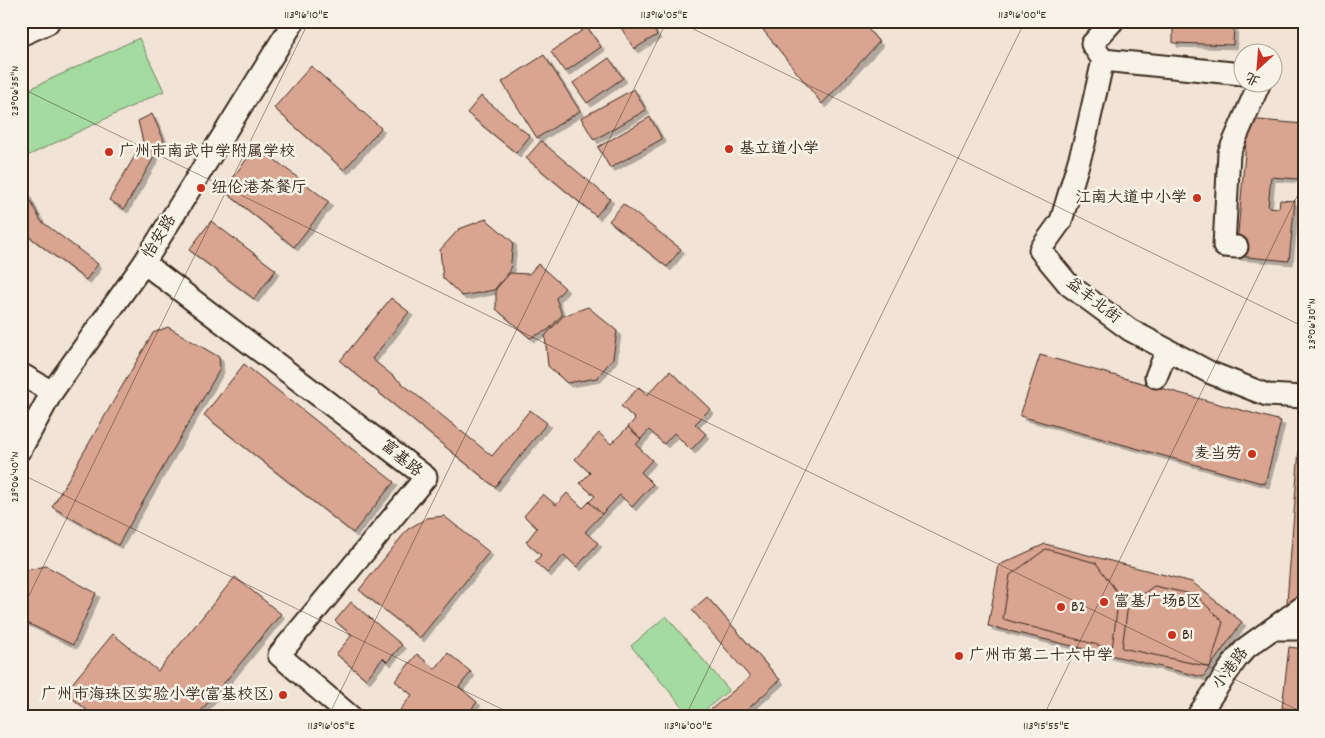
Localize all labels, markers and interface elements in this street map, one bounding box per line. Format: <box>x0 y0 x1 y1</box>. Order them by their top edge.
text: 113°16'10"E <box>284 7 329 24</box>
text: 113°16'05"E <box>640 7 688 24</box>
text: 113°16'00"E <box>998 7 1047 24</box>
north arrow <box>1232 42 1282 92</box>
text: 23°06'35"N <box>7 66 24 116</box>
text: 北 <box>1243 66 1264 90</box>
place label: 基立道小学 <box>739 138 819 161</box>
place label: 广州市南武中学附属学校 <box>119 141 295 164</box>
marker: 基立道小学 <box>723 143 735 155</box>
marker: 广州市南武中学附属学校 <box>103 146 115 158</box>
place label: 纽伦港茶餐厅 <box>211 177 307 200</box>
marker: 纽伦港茶餐厅 <box>195 182 207 194</box>
place label: 江南大道中小学 <box>1075 187 1187 210</box>
marker: 江南大道中小学 <box>1191 192 1203 204</box>
street label: 怡安路 <box>138 211 182 263</box>
street label: 益丰北街 <box>1061 272 1125 330</box>
text: 23°06'30"N <box>1304 298 1321 350</box>
street label: 富基路 <box>375 435 427 483</box>
place label: 麦当劳 <box>1194 443 1242 466</box>
marker: 麦当劳 <box>1246 448 1258 460</box>
text: 23°06'40"N <box>7 451 24 502</box>
place label: 富基广场B区 <box>1114 591 1202 614</box>
place label: B2 <box>1071 596 1086 619</box>
marker: 富基广场B区 <box>1098 596 1110 608</box>
marker: B2 <box>1055 601 1067 613</box>
place label: B1 <box>1182 624 1193 647</box>
marker: B1 <box>1166 629 1178 641</box>
street label: 小港路 <box>1207 643 1255 695</box>
place label: 广州市第二十六中学 <box>969 645 1113 668</box>
marker: 广州市第二十六中学 <box>953 650 965 662</box>
place label: 广州市海珠区实验小学(富基校区) <box>41 684 273 707</box>
marker: 广州市海珠区实验小学(富基校区) <box>277 689 289 701</box>
text: 113°16'05"E <box>307 718 355 735</box>
text: 113°16'00"E <box>664 718 713 735</box>
text: 113°15'55"E <box>1023 718 1069 735</box>

